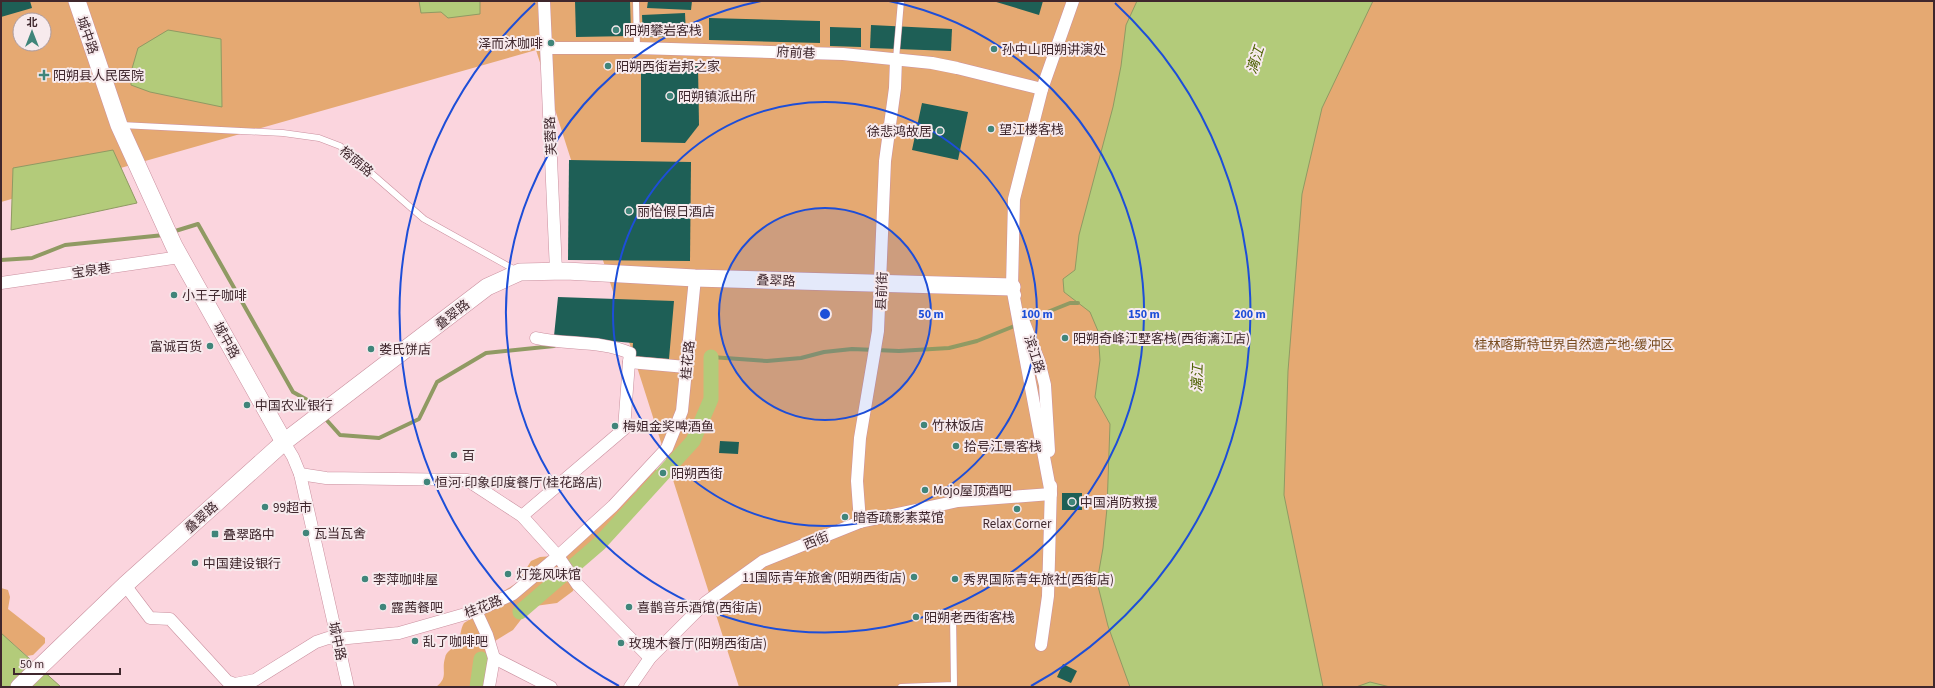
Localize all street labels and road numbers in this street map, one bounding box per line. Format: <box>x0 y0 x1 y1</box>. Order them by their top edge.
street label: 城中路 <box>72 14 102 57</box>
street label: 府前巷 <box>776 43 816 63</box>
street label: 芙蓉路 <box>541 116 561 156</box>
street label: 榕荫路 <box>336 142 377 181</box>
street label: 宝泉巷 <box>71 259 112 283</box>
street label: 叠翠路 <box>756 271 796 291</box>
street label: 县前街 <box>872 271 892 311</box>
street label: 叠翠路 <box>432 296 474 334</box>
street label: 城中路 <box>209 319 243 362</box>
street label: 滨江路 <box>1019 333 1049 376</box>
street label: 桂花路 <box>677 340 699 380</box>
street label: 叠翠路 <box>181 498 222 537</box>
street label: 西街 <box>801 528 832 554</box>
street label: 桂花路 <box>462 592 505 622</box>
street label: 城中路 <box>324 620 350 662</box>

